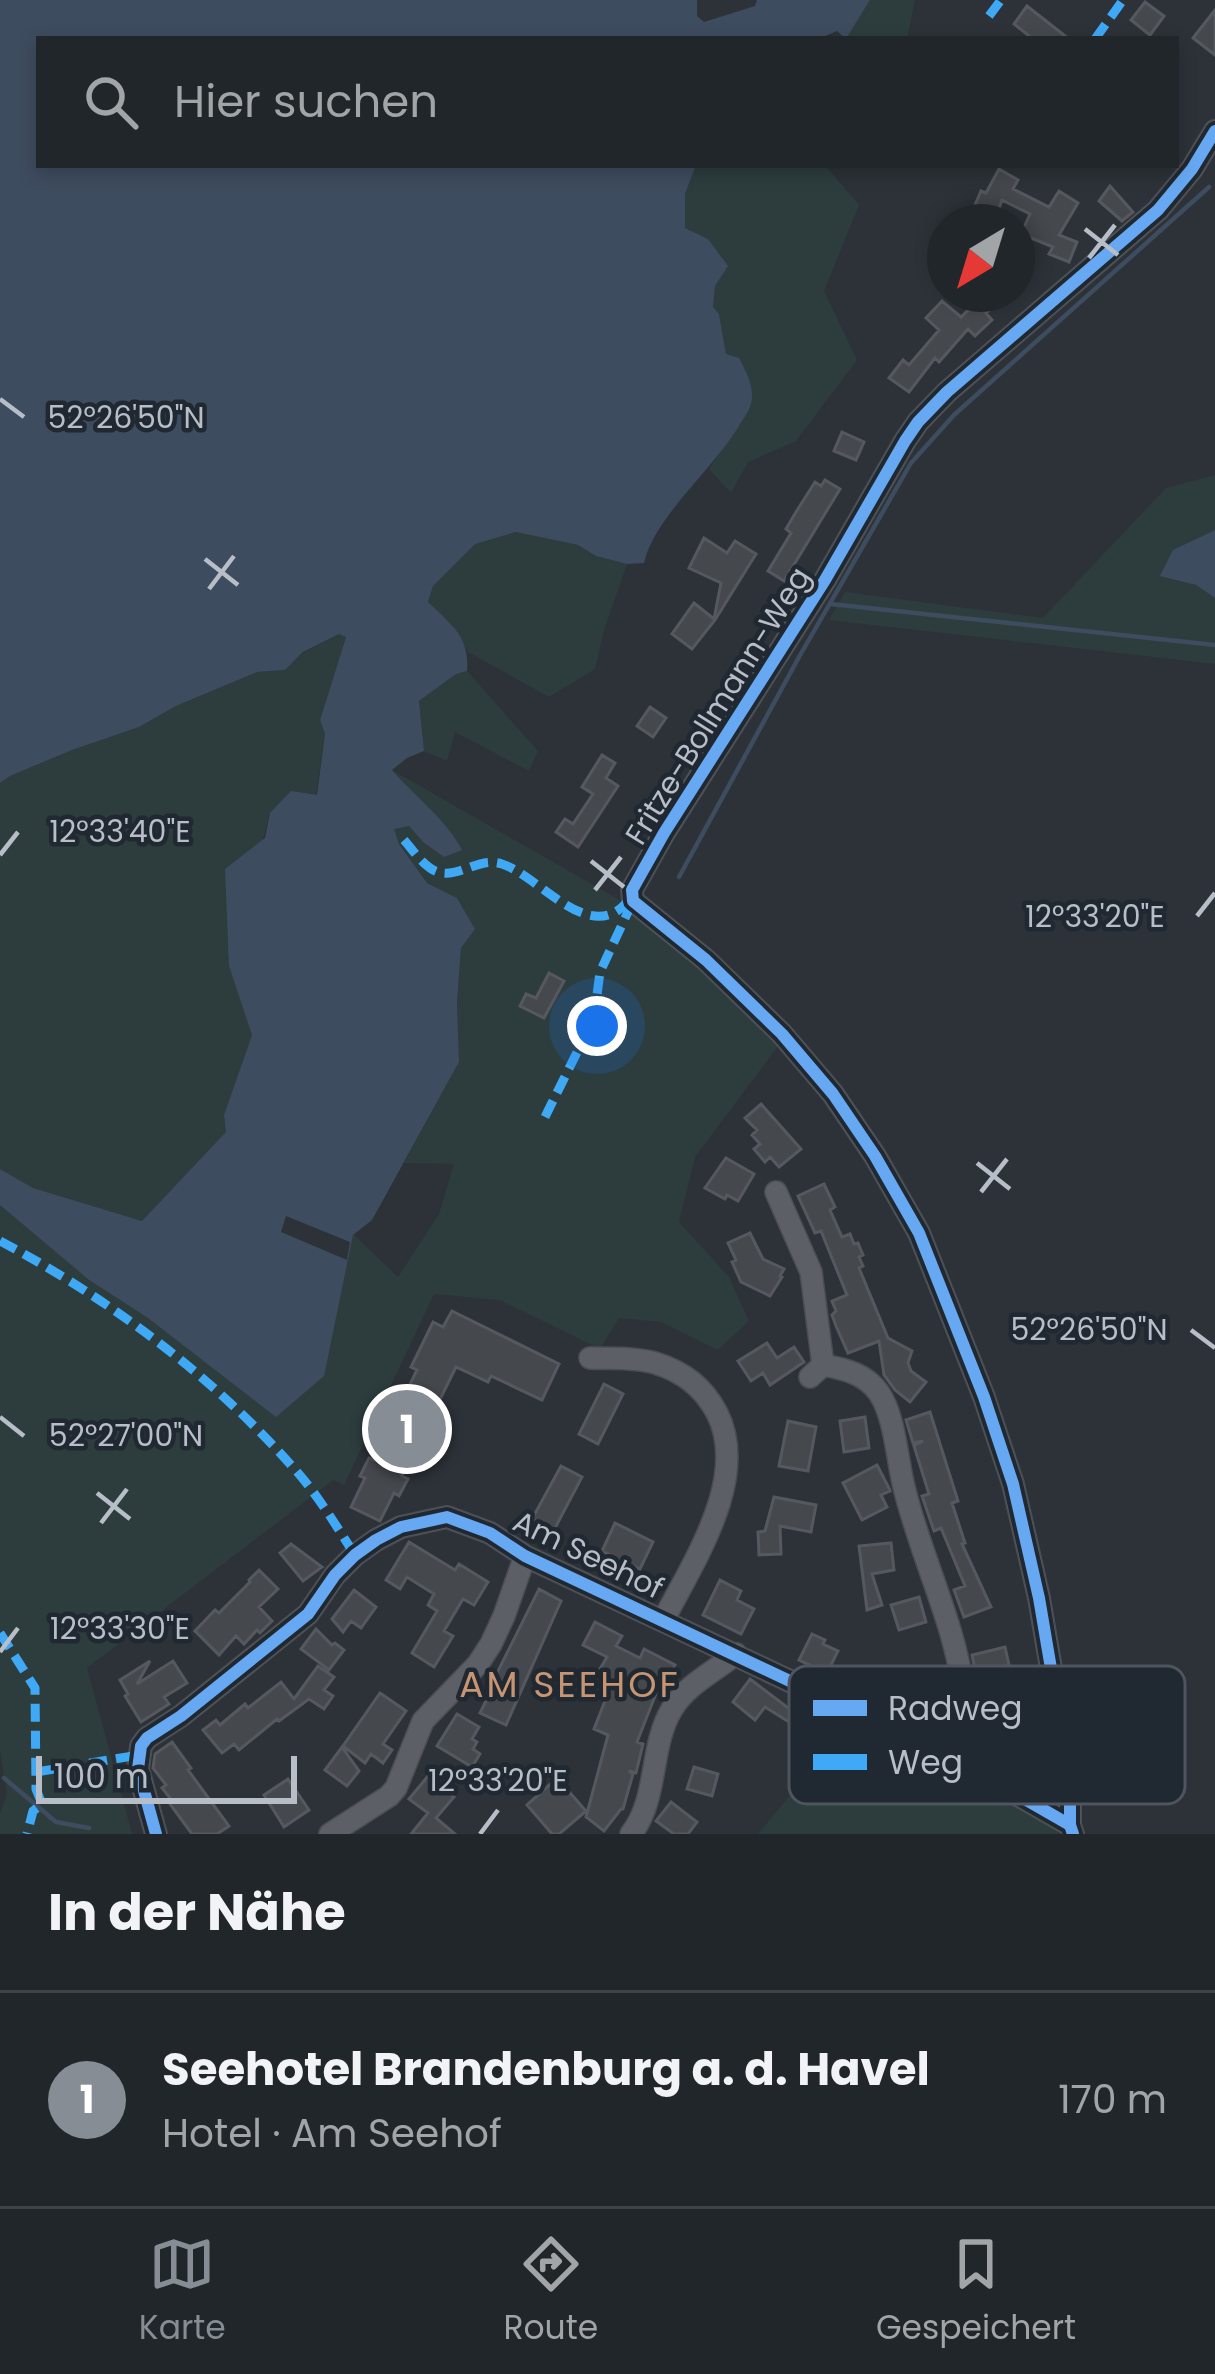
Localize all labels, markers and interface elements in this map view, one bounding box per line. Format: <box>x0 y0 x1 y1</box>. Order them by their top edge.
search box <box>36 36 1179 168</box>
icon: search <box>78 69 144 135</box>
text: Hier suchen <box>174 70 438 133</box>
north arrow <box>927 204 1035 312</box>
text: 52°26'50"N <box>48 396 205 439</box>
street label: Fritze-Bollmann-Weg <box>615 559 821 853</box>
text: 12°33'40"E <box>49 810 191 853</box>
text: 12°33'20"E <box>1025 895 1165 938</box>
your location <box>567 996 627 1056</box>
text: 52°26'50"N <box>1011 1308 1168 1351</box>
pin: 1 <box>368 1384 446 1474</box>
text: 52°27'00"N <box>49 1414 203 1457</box>
street label: Am Seehof <box>506 1500 671 1609</box>
text: 12°33'30"E <box>50 1607 190 1650</box>
district label: AM SEEHOF <box>459 1659 681 1710</box>
legend <box>789 1666 1185 1804</box>
text: Radweg <box>888 1685 1023 1732</box>
text: Weg <box>888 1739 963 1786</box>
scale bar <box>36 1750 297 1803</box>
text: 100 m <box>54 1753 149 1800</box>
text: 12°33'20"E <box>428 1759 568 1802</box>
text: In der Nähe <box>48 1876 346 1948</box>
text: Seehotel Brandenburg a. d. Havel <box>162 2038 930 2101</box>
text: 1 <box>80 2072 94 2127</box>
text: 170 m <box>1058 2072 1167 2127</box>
text: Hotel · Am Seehof <box>162 2106 502 2161</box>
tab: Karte <box>139 2231 226 2353</box>
tab: Route <box>503 2231 598 2353</box>
tab: Gespeichert <box>876 2231 1076 2353</box>

